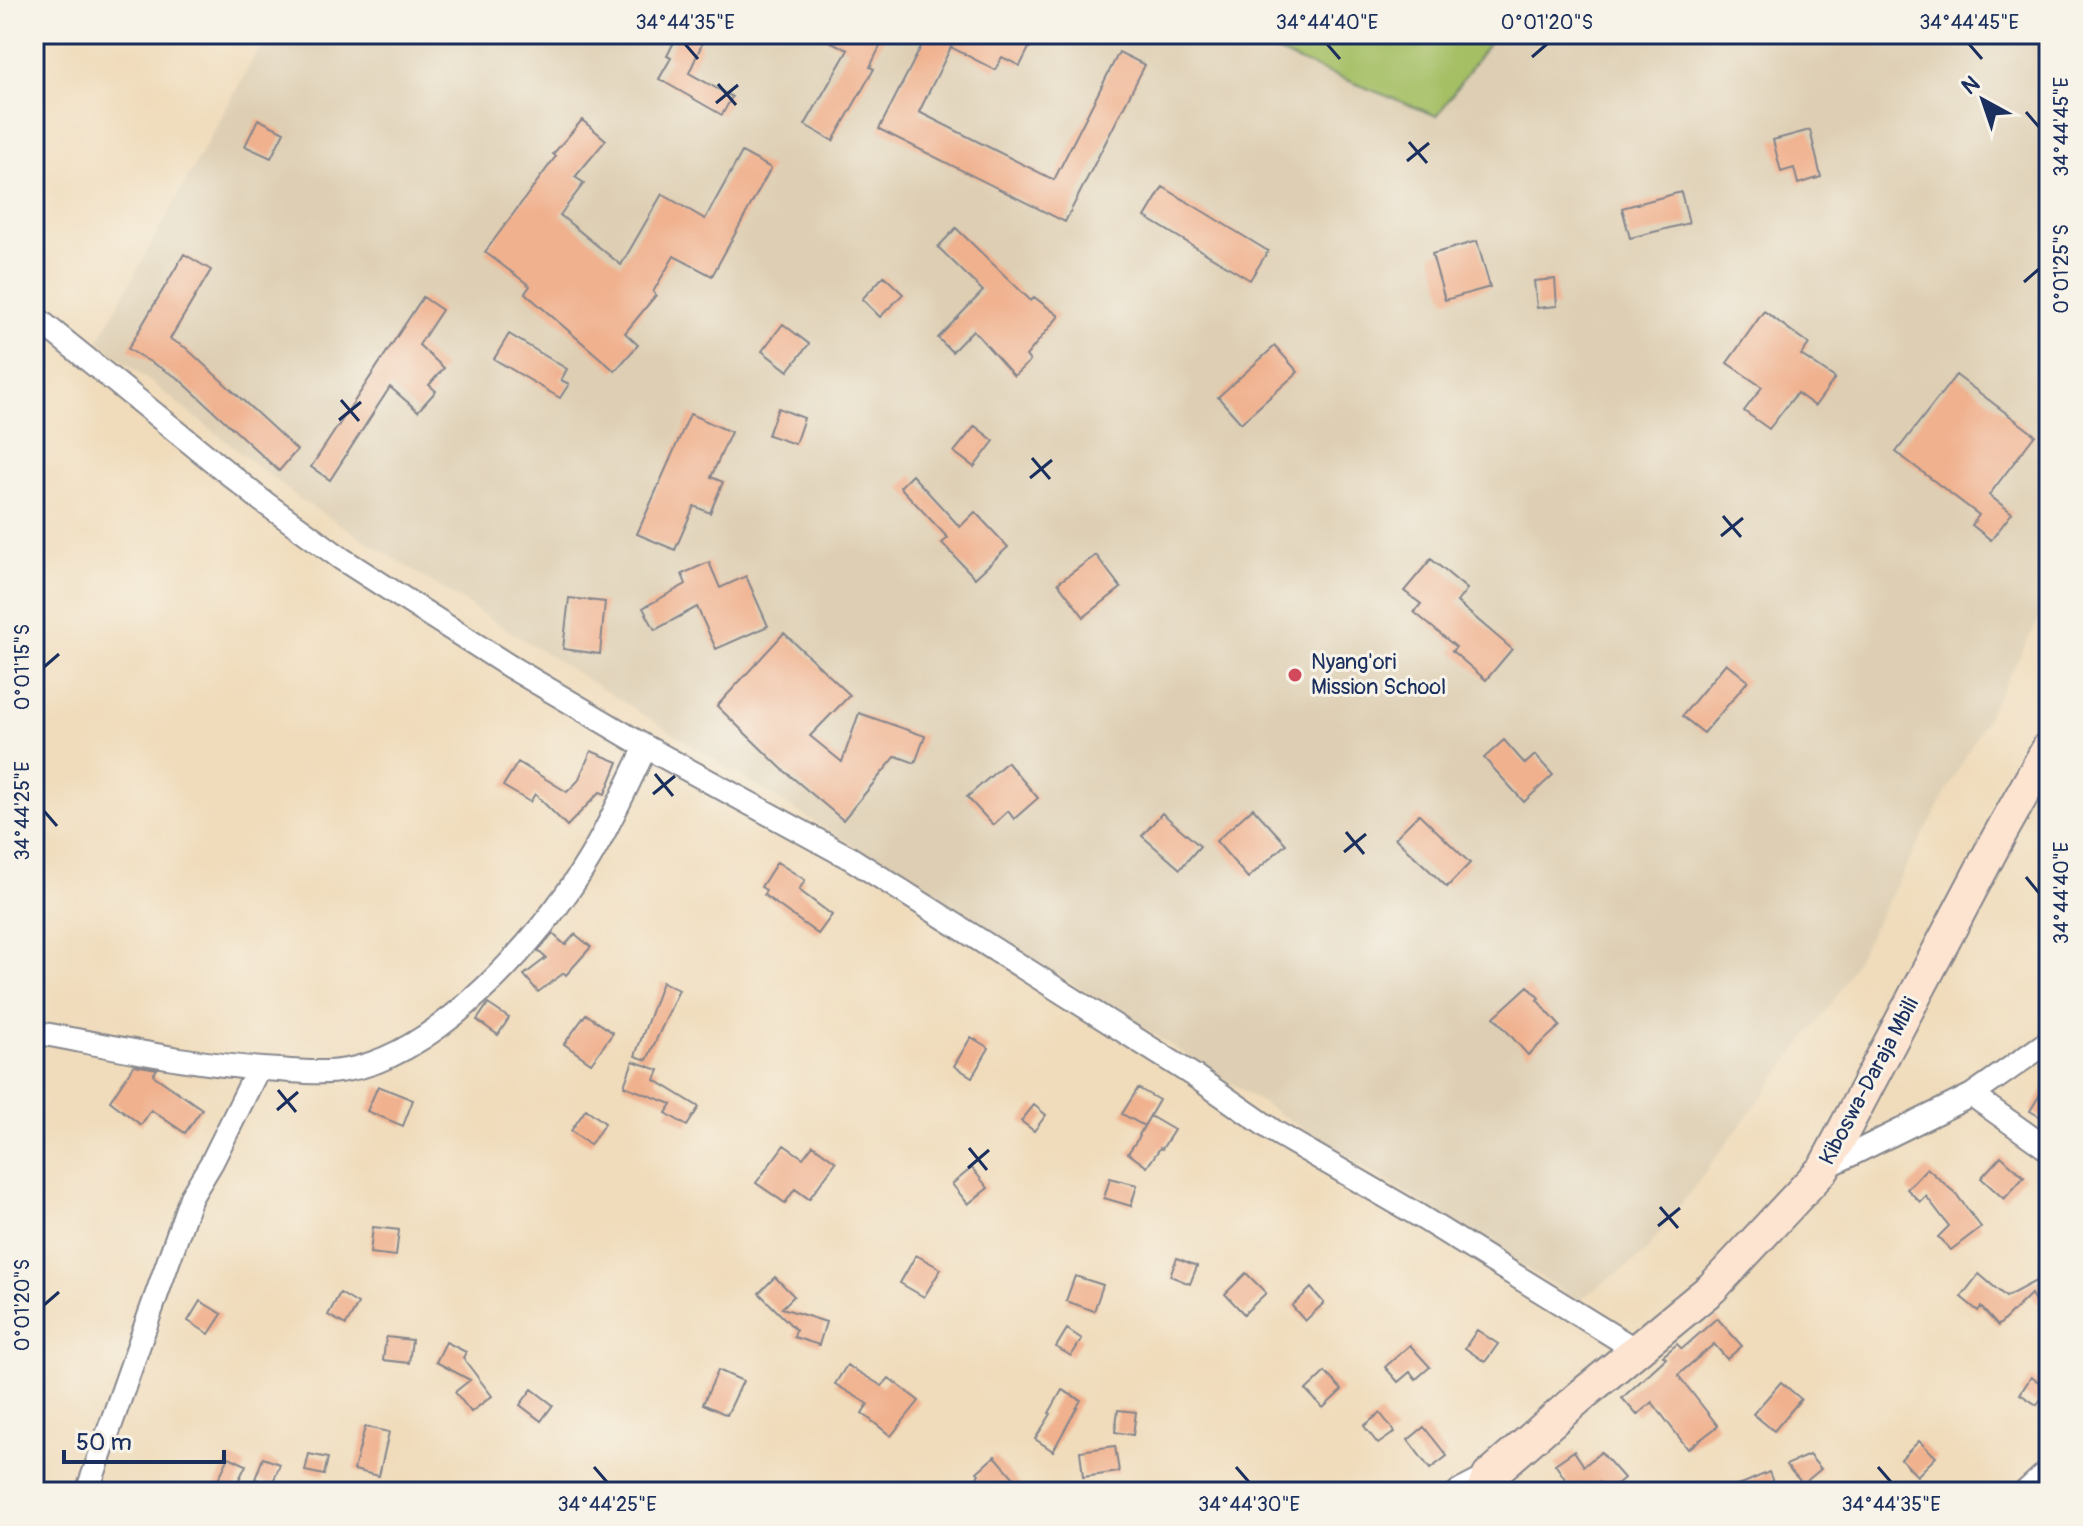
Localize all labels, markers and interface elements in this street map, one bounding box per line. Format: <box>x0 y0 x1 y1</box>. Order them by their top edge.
text: 34°44'35"E <box>635 10 735 35</box>
text: 34°44'40"E <box>1276 10 1378 35</box>
text: 0°01'20"S <box>1501 10 1593 35</box>
text: 34°44'45"E <box>1919 10 2019 35</box>
north arrow <box>1943 60 2023 140</box>
text: N <box>1956 70 1986 101</box>
text: 34°44'45"E <box>2049 77 2074 177</box>
text: 0°01'25"S <box>2049 224 2074 314</box>
text: 0°01'15"S <box>10 624 35 710</box>
place label: Nyang'ori Mission School <box>1311 648 1446 701</box>
marker: Nyang'ori Mission School <box>1286 666 1304 684</box>
text: 34°44'25"E <box>10 761 35 861</box>
text: 34°44'40"E <box>2049 842 2074 944</box>
street label: Kiboswa-Daraja Mbili <box>1813 992 1925 1170</box>
text: 0°01'20"S <box>10 1259 35 1351</box>
scale bar <box>64 1414 224 1464</box>
text: 50 m <box>76 1428 132 1457</box>
text: 34°44'25"E <box>557 1492 657 1517</box>
text: 34°44'30"E <box>1198 1492 1300 1517</box>
text: 34°44'35"E <box>1841 1492 1941 1517</box>

